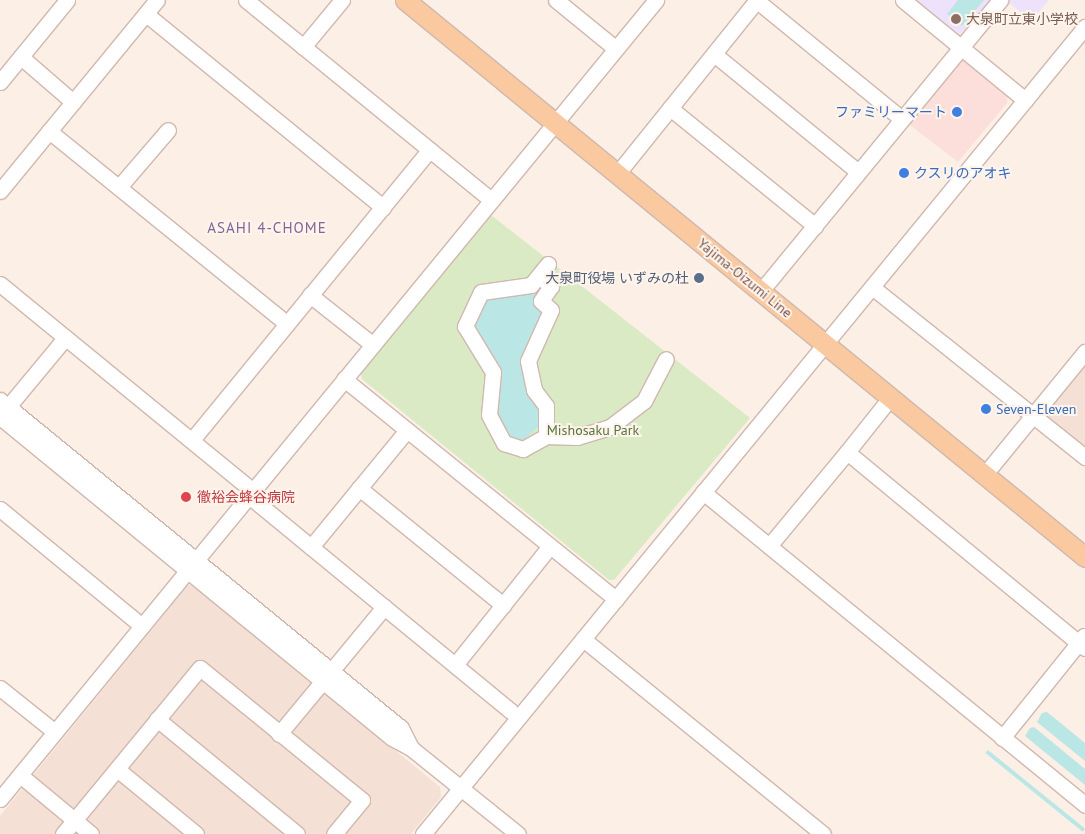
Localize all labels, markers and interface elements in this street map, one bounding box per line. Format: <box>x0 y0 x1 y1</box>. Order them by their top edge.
place label: 大泉町立東小学校 <box>966 11 1078 27</box>
marker: 大泉町立東小学校 <box>950 13 962 25</box>
place label: ファミリーマート <box>835 104 947 120</box>
marker: ファミリーマート <box>951 106 963 118</box>
place label: クスリのアオキ <box>914 165 1012 181</box>
marker: クスリのアオキ <box>898 167 910 179</box>
district label: ASAHI 4-CHOME <box>206 219 328 237</box>
street label: Yajima-Oizumi Line <box>695 235 795 321</box>
place label: 大泉町役場 いずみの杜 <box>545 270 689 286</box>
marker: 大泉町役場 いずみの杜 <box>693 272 705 284</box>
place label: Seven-Eleven <box>996 401 1076 417</box>
marker: Seven-Eleven <box>980 403 992 415</box>
park label: Mishosaku Park <box>547 422 639 438</box>
place label: 徹裕会蜂谷病院 <box>197 489 295 505</box>
marker: 徹裕会蜂谷病院 <box>179 490 193 504</box>

